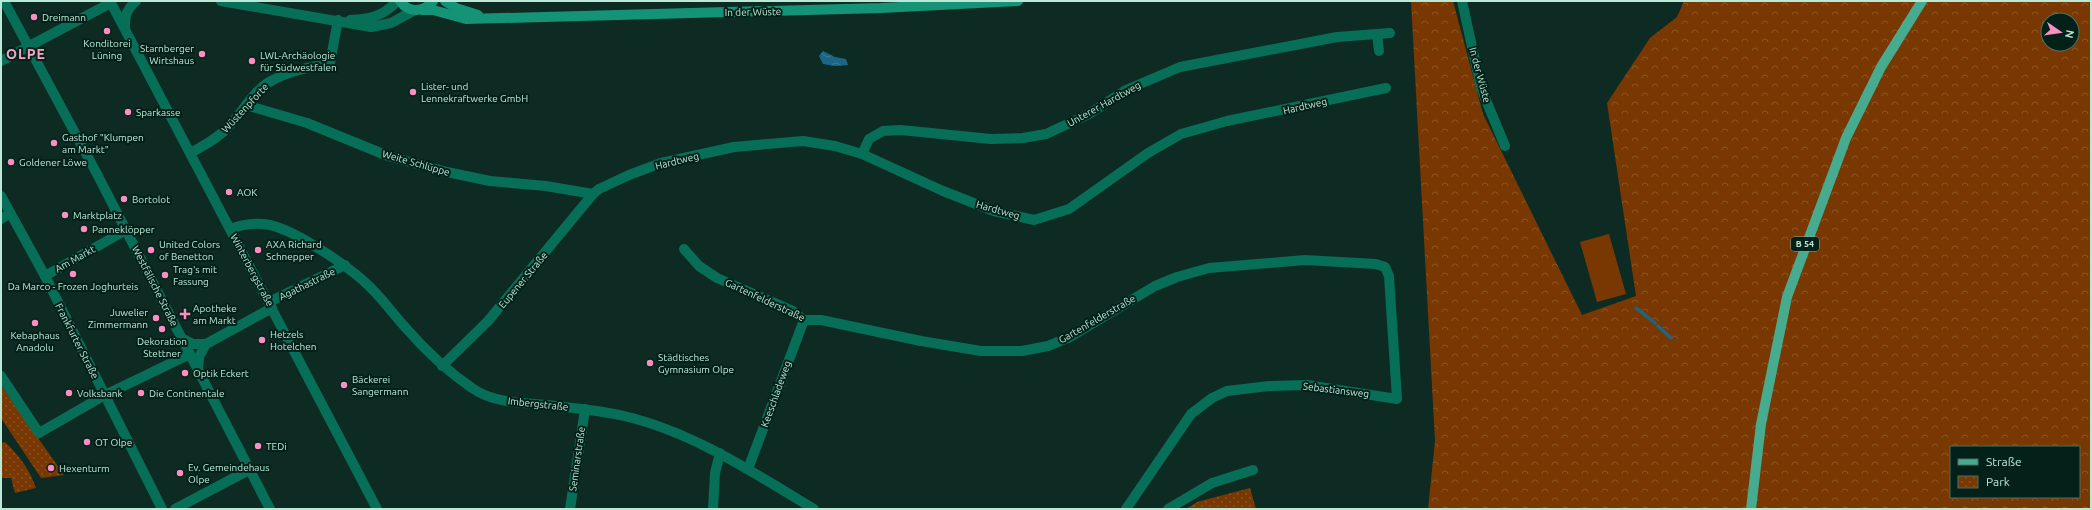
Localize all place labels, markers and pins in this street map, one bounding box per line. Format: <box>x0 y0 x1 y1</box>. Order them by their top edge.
marker: Dreimann <box>29 12 39 22</box>
place label: Dreimann <box>42 12 86 23</box>
marker: Konditorei Lüning <box>102 26 112 36</box>
place label: Konditorei Lüning <box>83 38 131 61</box>
place label: Starnberger Wirtshaus <box>140 43 194 66</box>
marker: Starnberger Wirtshaus <box>197 49 207 59</box>
place label: LWL-Archäologie für Südwestfalen <box>260 50 337 73</box>
marker: LWL-Archäologie für Südwestfalen <box>247 56 257 66</box>
place label: Lister- und Lennekraftwerke GmbH <box>421 81 528 104</box>
marker: Lister- und Lennekraftwerke GmbH <box>408 87 418 97</box>
marker: Sparkasse <box>123 107 133 117</box>
place label: Sparkasse <box>136 107 180 118</box>
place label: Gasthof "Klumpen am Markt" <box>62 132 144 155</box>
marker: Gasthof "Klumpen am Markt" <box>49 138 59 148</box>
marker: Goldener Löwe <box>6 157 16 167</box>
place label: Goldener Löwe <box>19 157 87 168</box>
marker: AOK <box>224 187 234 197</box>
place label: AOK <box>237 187 257 198</box>
marker: Bortolot <box>119 194 129 204</box>
place label: Bortolot <box>132 194 170 205</box>
marker: Marktplatz <box>60 210 70 220</box>
place label: Marktplatz <box>73 210 122 221</box>
marker: Panneklöpper <box>79 224 89 234</box>
place label: Panneklöpper <box>92 224 155 235</box>
place label: United Colors of Benetton <box>159 239 220 262</box>
place label: AXA Richard Schnepper <box>266 239 322 262</box>
marker: United Colors of Benetton <box>146 245 156 255</box>
marker: AXA Richard Schnepper <box>253 245 263 255</box>
place label: Trag's mit Fassung <box>173 264 217 287</box>
marker: Da Marco - Frozen Joghurteis <box>68 269 78 279</box>
marker: Trag's mit Fassung <box>160 270 170 280</box>
place label: Da Marco - Frozen Joghurteis <box>8 281 138 292</box>
place label: Apotheke am Markt <box>193 303 237 326</box>
place label: Juwelier Zimmermann <box>88 307 148 330</box>
marker: Apotheke am Markt <box>180 309 190 319</box>
marker: Juwelier Zimmermann <box>151 313 161 323</box>
marker: Kebaphaus Anadolu <box>30 318 40 328</box>
marker: Dekoration Stettner <box>157 324 167 334</box>
place label: Hetzels Hotelchen <box>270 329 316 352</box>
place label: Kebaphaus Anadolu <box>10 330 60 353</box>
marker: Hetzels Hotelchen <box>257 335 267 345</box>
place label: Dekoration Stettner <box>137 336 187 359</box>
place label: Städtisches Gymnasium Olpe <box>658 352 734 375</box>
marker: Städtisches Gymnasium Olpe <box>645 358 655 368</box>
marker: Optik Eckert <box>180 368 190 378</box>
place label: Optik Eckert <box>193 368 249 379</box>
place label: Bäckerei Sangermann <box>352 374 408 397</box>
marker: Bäckerei Sangermann <box>339 380 349 390</box>
marker: Volksbank <box>64 388 74 398</box>
place label: Volksbank <box>77 388 123 399</box>
marker: Die Continentale <box>136 388 146 398</box>
place label: Die Continentale <box>149 388 224 399</box>
marker: OT Olpe <box>82 437 92 447</box>
place label: OT Olpe <box>95 437 132 448</box>
marker: TEDi <box>253 441 263 451</box>
place label: TEDi <box>266 441 287 452</box>
place label: Ev. Gemeindehaus Olpe <box>188 462 270 485</box>
marker: Hexenturm <box>46 463 56 473</box>
place label: Hexenturm <box>59 463 110 474</box>
marker: Ev. Gemeindehaus Olpe <box>175 468 185 478</box>

